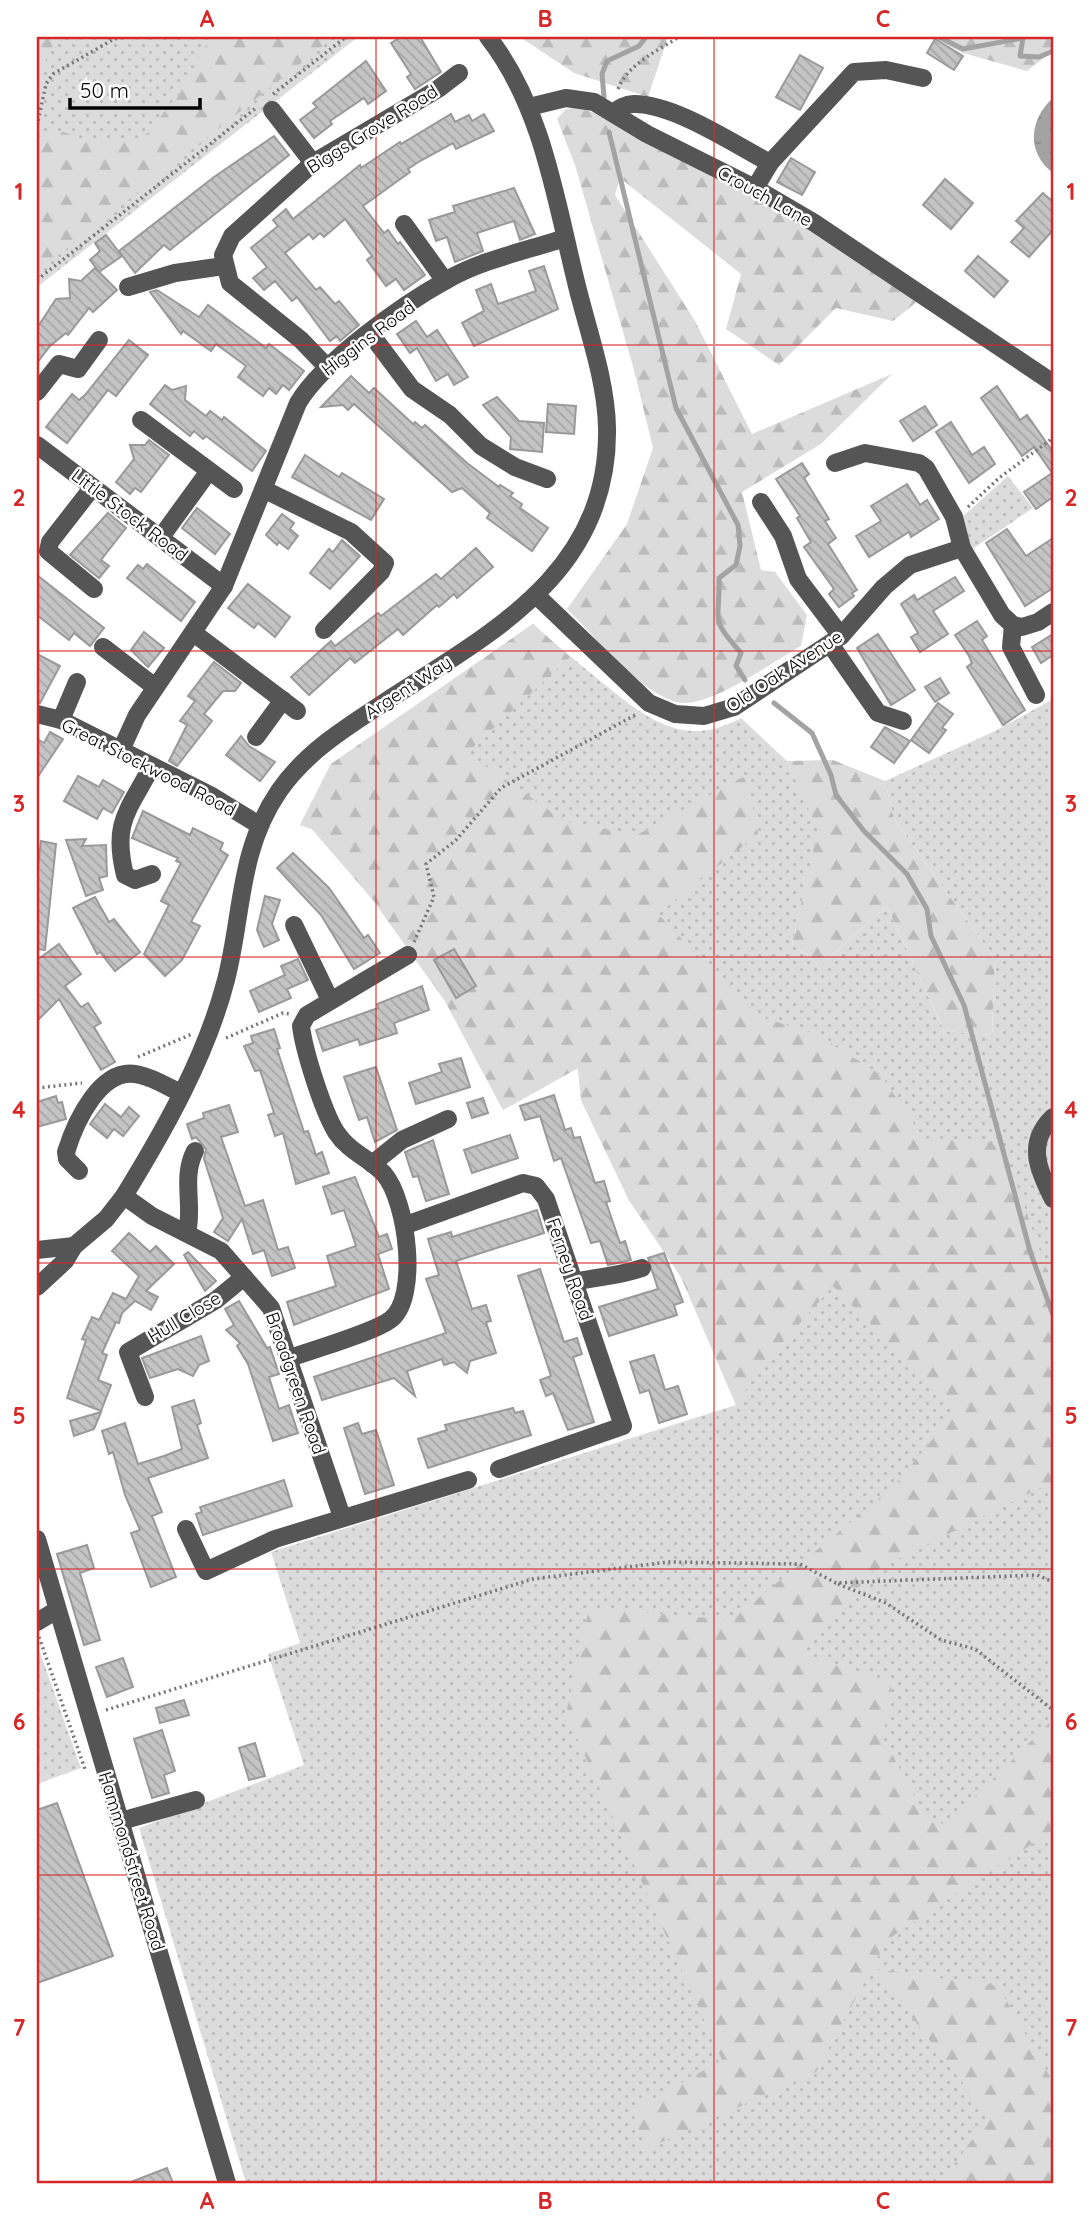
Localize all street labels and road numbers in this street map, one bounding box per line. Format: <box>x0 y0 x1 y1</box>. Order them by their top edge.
street label: Biggs Grove Road <box>302 79 442 179</box>
street label: Crouch Lane <box>714 161 816 231</box>
street label: Higgins Road <box>317 295 419 381</box>
street label: Little Stock Road <box>67 464 193 566</box>
street label: Old Oak Avenue <box>721 625 847 717</box>
street label: Argent Way <box>360 650 456 724</box>
street label: Great Stockwood Road <box>58 713 240 821</box>
street label: Ferney Road <box>542 1215 598 1323</box>
street label: Hull Close <box>143 1286 225 1348</box>
street label: Broadgreen Road <box>261 1309 331 1457</box>
street label: Hammondstreet Road <box>94 1769 170 1953</box>

